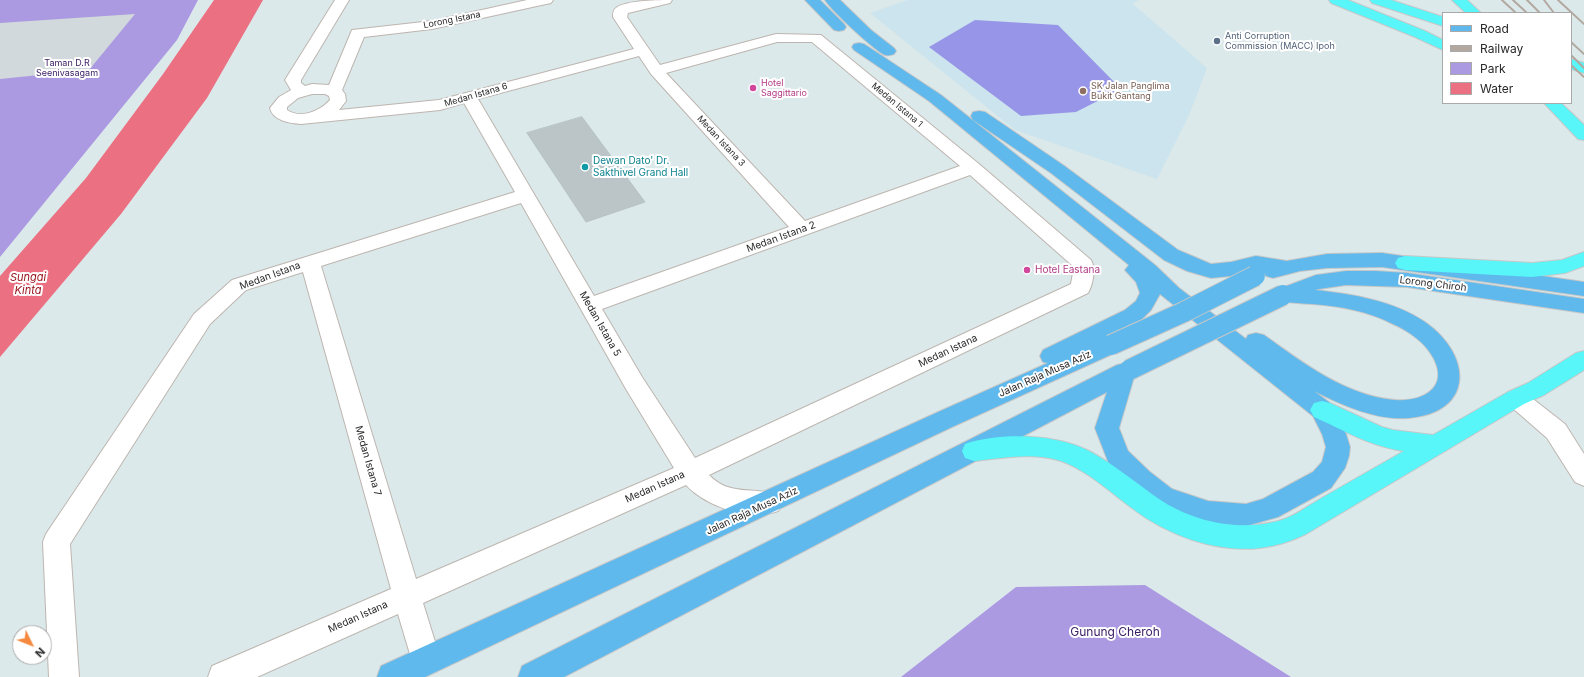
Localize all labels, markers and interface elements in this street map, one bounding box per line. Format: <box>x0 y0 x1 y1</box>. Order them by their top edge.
street label: Lorong Istana <box>422 9 482 31</box>
legend <box>1442 12 1572 104</box>
text: Road <box>1480 21 1509 36</box>
place label: Anti Corruption Commission (MACC) Ipoh <box>1225 31 1335 52</box>
marker: Anti Corruption Commission (MACC) Ipoh <box>1212 36 1222 46</box>
text: Railway <box>1480 41 1523 56</box>
park label: Taman D.R Seenivasagam <box>36 58 98 79</box>
text: Park <box>1480 61 1506 76</box>
place label: Hotel Saggittario <box>761 78 807 99</box>
street label: Medan Istana 1 <box>869 80 925 130</box>
street label: Medan Istana 6 <box>443 81 509 109</box>
place label: SK Jalan Panglima Bukit Gantang <box>1091 81 1170 102</box>
text: Water <box>1480 81 1513 96</box>
marker: Hotel Saggittario <box>748 83 758 93</box>
marker: SK Jalan Panglima Bukit Gantang <box>1078 86 1088 96</box>
street label: Medan Istana 3 <box>695 113 747 169</box>
place label: Dewan Dato' Dr. Sakthivel Grand Hall <box>593 155 688 178</box>
marker: Dewan Dato' Dr. Sakthivel Grand Hall <box>580 162 590 172</box>
street label: Medan Istana 2 <box>745 219 817 255</box>
street label: Medan Istana <box>238 259 302 293</box>
place label: Hotel Eastana <box>1035 264 1100 276</box>
marker: Hotel Eastana <box>1022 265 1032 275</box>
water label: Sungai Kinta <box>10 271 46 297</box>
street label: Lorong Chiroh <box>1399 274 1467 294</box>
street label: Medan Istana 5 <box>577 290 623 358</box>
street label: Medan Istana <box>917 332 979 370</box>
street label: Jalan Raja Musa Aziz <box>997 348 1093 400</box>
street label: Medan Istana 7 <box>352 425 384 497</box>
street label: Medan Istana <box>623 469 687 505</box>
street label: Jalan Raja Musa Aziz <box>704 484 800 538</box>
street label: Medan Istana <box>326 599 390 635</box>
north arrow <box>12 625 52 665</box>
park label: Gunung Cheroh <box>1070 625 1160 639</box>
text: N <box>32 645 48 660</box>

